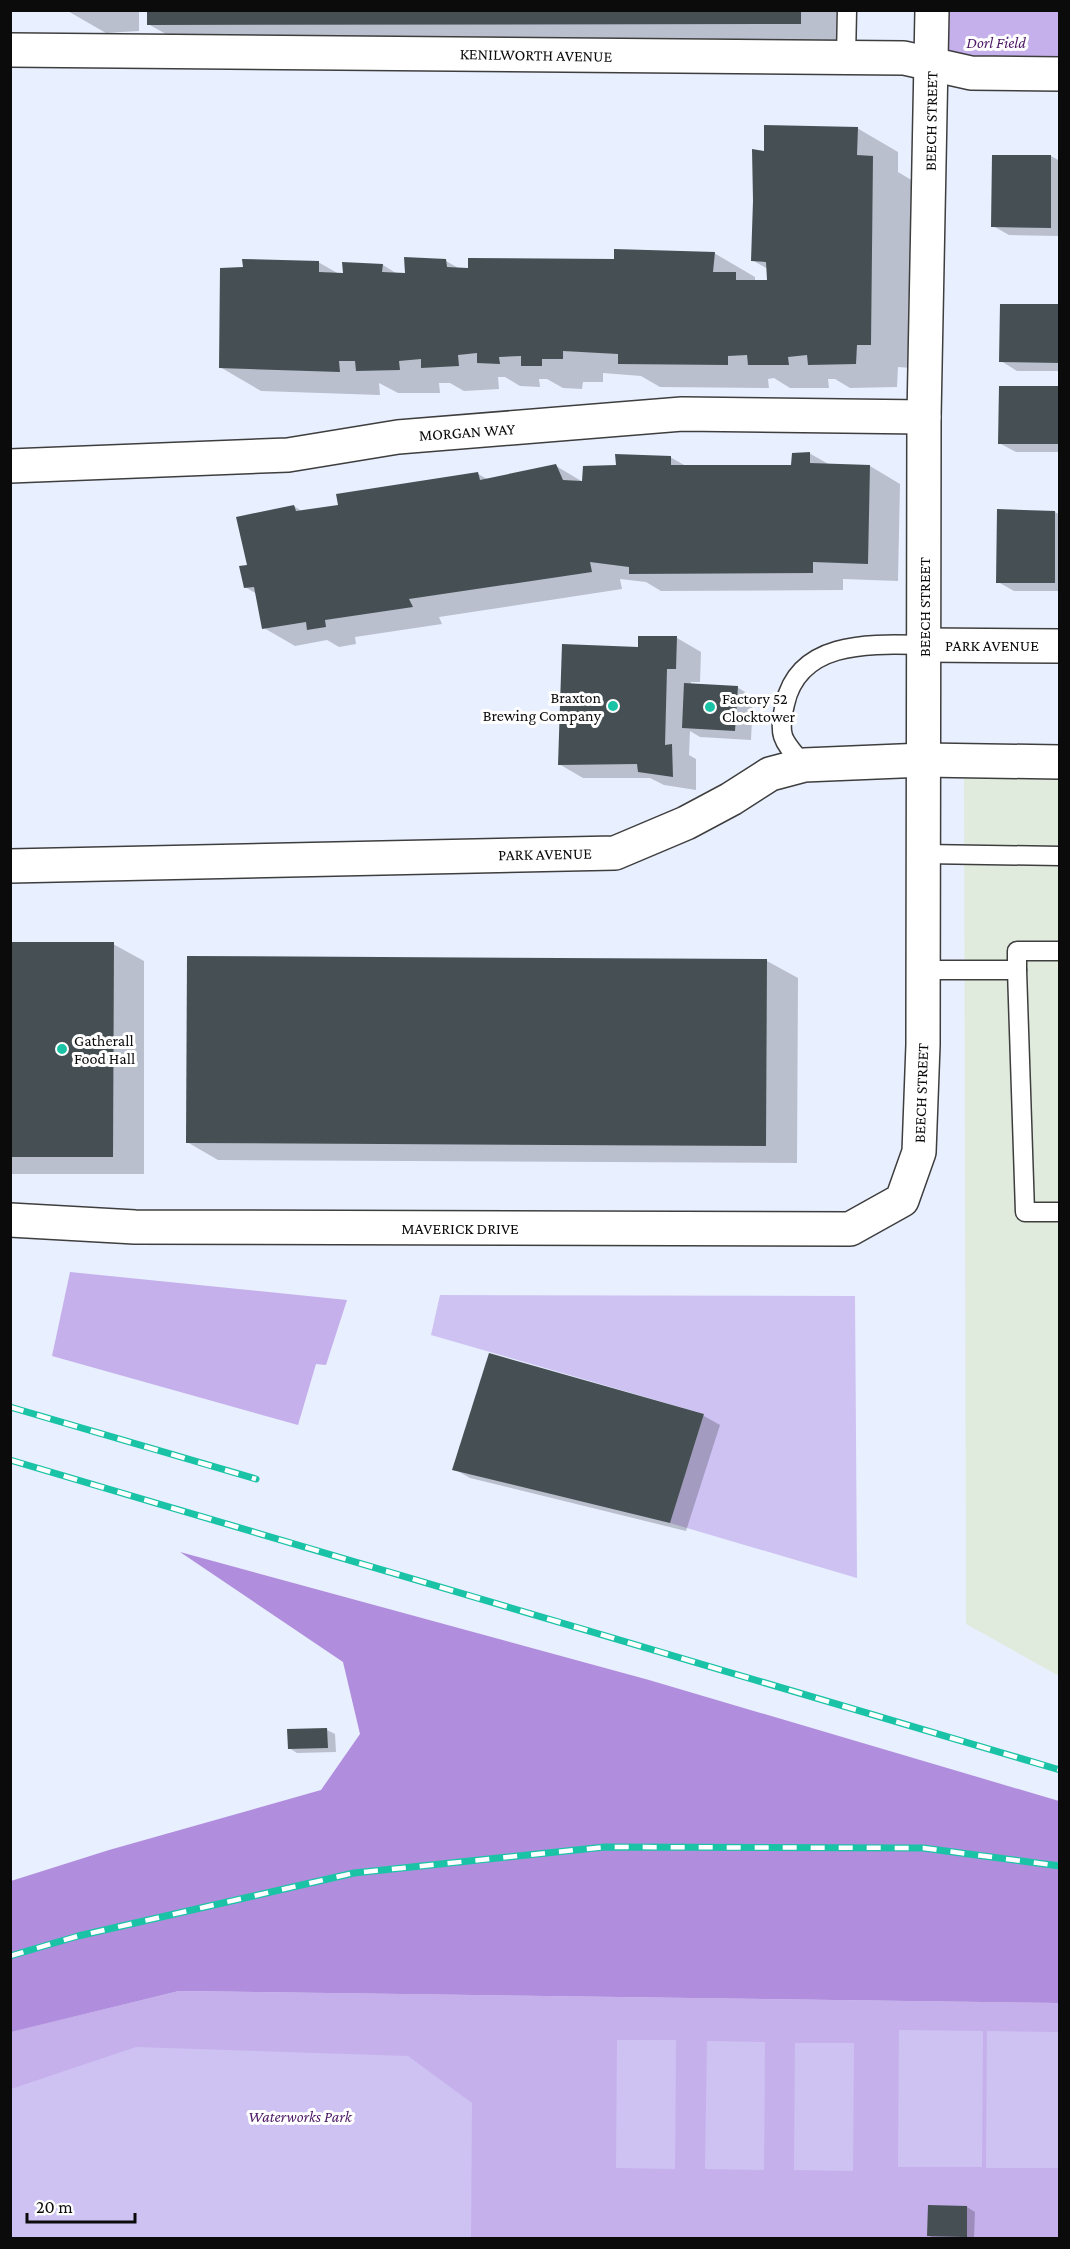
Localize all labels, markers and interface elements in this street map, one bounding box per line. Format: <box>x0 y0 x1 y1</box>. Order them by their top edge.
park label: Dorl Field <box>966 34 1026 51</box>
street label: KENILWORTH AVENUE <box>460 45 613 65</box>
street label: BEECH STREET <box>922 71 940 171</box>
street label: MORGAN WAY <box>418 420 516 444</box>
street label: BEECH STREET <box>916 557 933 657</box>
street label: PARK AVENUE <box>945 637 1039 654</box>
place label: Braxton Brewing Company <box>483 689 602 725</box>
place label: Factory 52 Clocktower <box>722 690 796 725</box>
marker: Braxton Brewing Company <box>606 699 620 713</box>
marker: Factory 52 Clocktower <box>703 700 717 714</box>
street label: PARK AVENUE <box>498 845 592 863</box>
place label: Gatherall Food Hall <box>74 1032 135 1067</box>
marker: Gatherall Food Hall <box>55 1042 69 1056</box>
street label: BEECH STREET <box>911 1042 931 1143</box>
street label: MAVERICK DRIVE <box>401 1220 519 1237</box>
park label: Waterworks Park <box>248 2108 353 2125</box>
scale bar <box>27 2186 135 2224</box>
text: 20 m <box>36 2197 73 2217</box>

